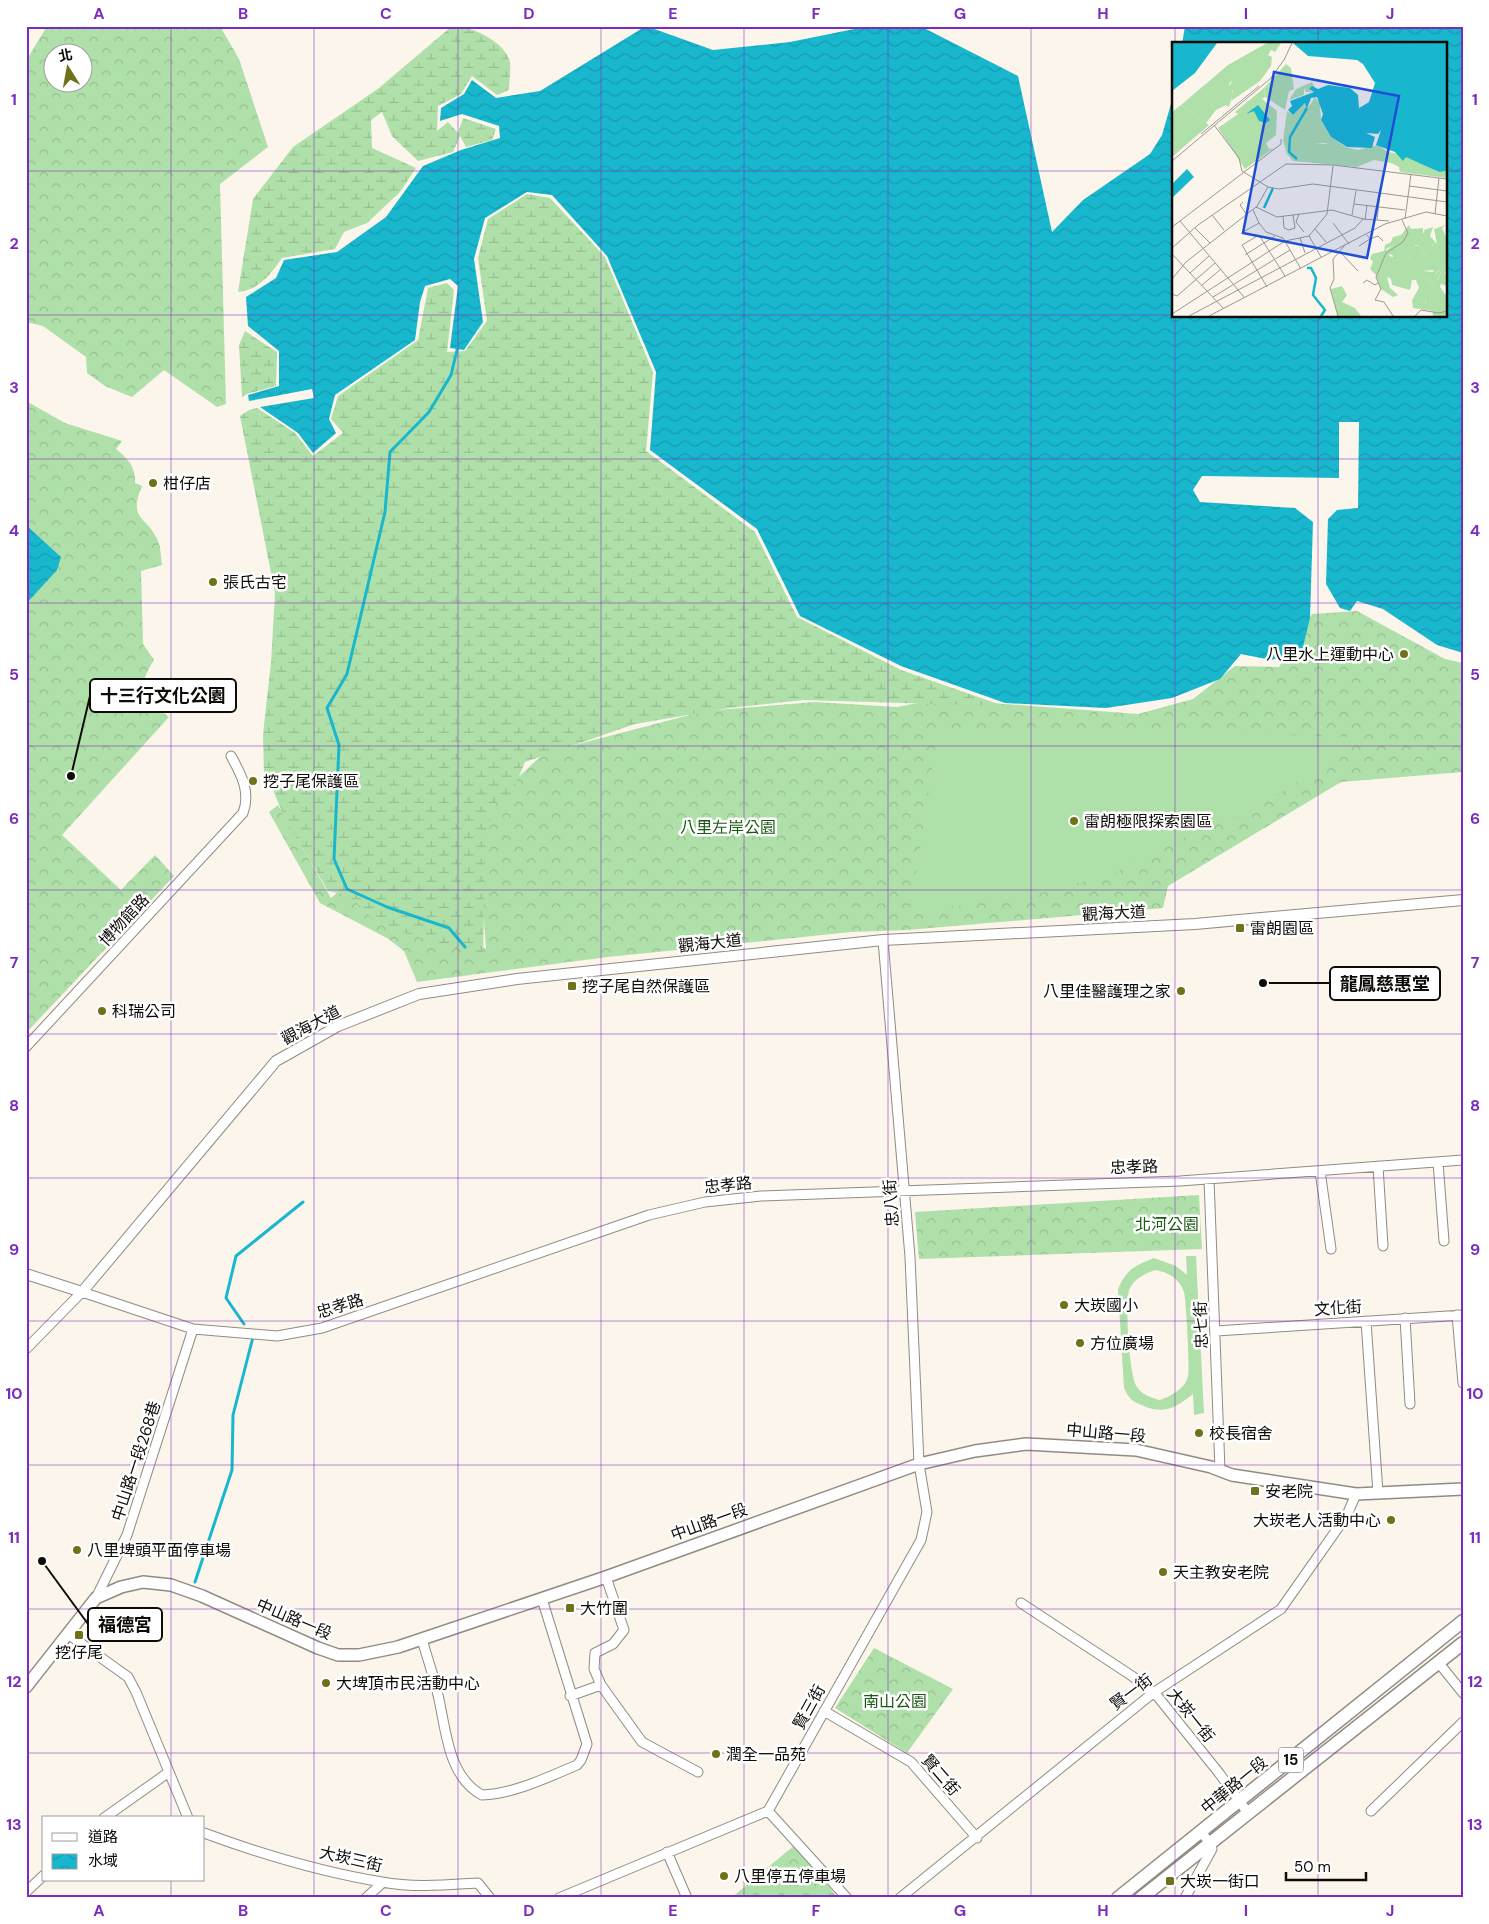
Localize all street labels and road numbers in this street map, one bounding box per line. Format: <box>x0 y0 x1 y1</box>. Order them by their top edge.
street label: 博物館路 <box>94 889 154 951</box>
street label: 觀海大道 <box>1081 901 1147 925</box>
street label: 觀海大道 <box>677 929 743 957</box>
street label: 觀海大道 <box>278 1001 344 1049</box>
street label: 忠孝路 <box>1110 1156 1158 1178</box>
street label: 忠孝路 <box>703 1172 753 1198</box>
street label: 忠八街 <box>879 1178 903 1228</box>
street label: 忠孝路 <box>314 1289 366 1323</box>
street label: 文化街 <box>1313 1296 1363 1320</box>
street label: 忠七街 <box>1190 1301 1212 1349</box>
street label: 中山路一段268巷 <box>107 1398 165 1524</box>
street label: 中山路一段 <box>1065 1419 1147 1447</box>
street label: 中山路一段 <box>668 1498 750 1546</box>
street label: 中山路一段 <box>253 1594 335 1644</box>
street label: 賢一街 <box>1106 1669 1156 1715</box>
street label: 賢三街 <box>788 1681 830 1733</box>
street label: 大崁一街 <box>1163 1684 1219 1746</box>
road number: 15 <box>1278 1748 1304 1772</box>
street label: 賢二街 <box>917 1750 965 1800</box>
street label: 中華路一段 <box>1196 1752 1272 1818</box>
street label: 大崁三街 <box>317 1842 385 1876</box>

